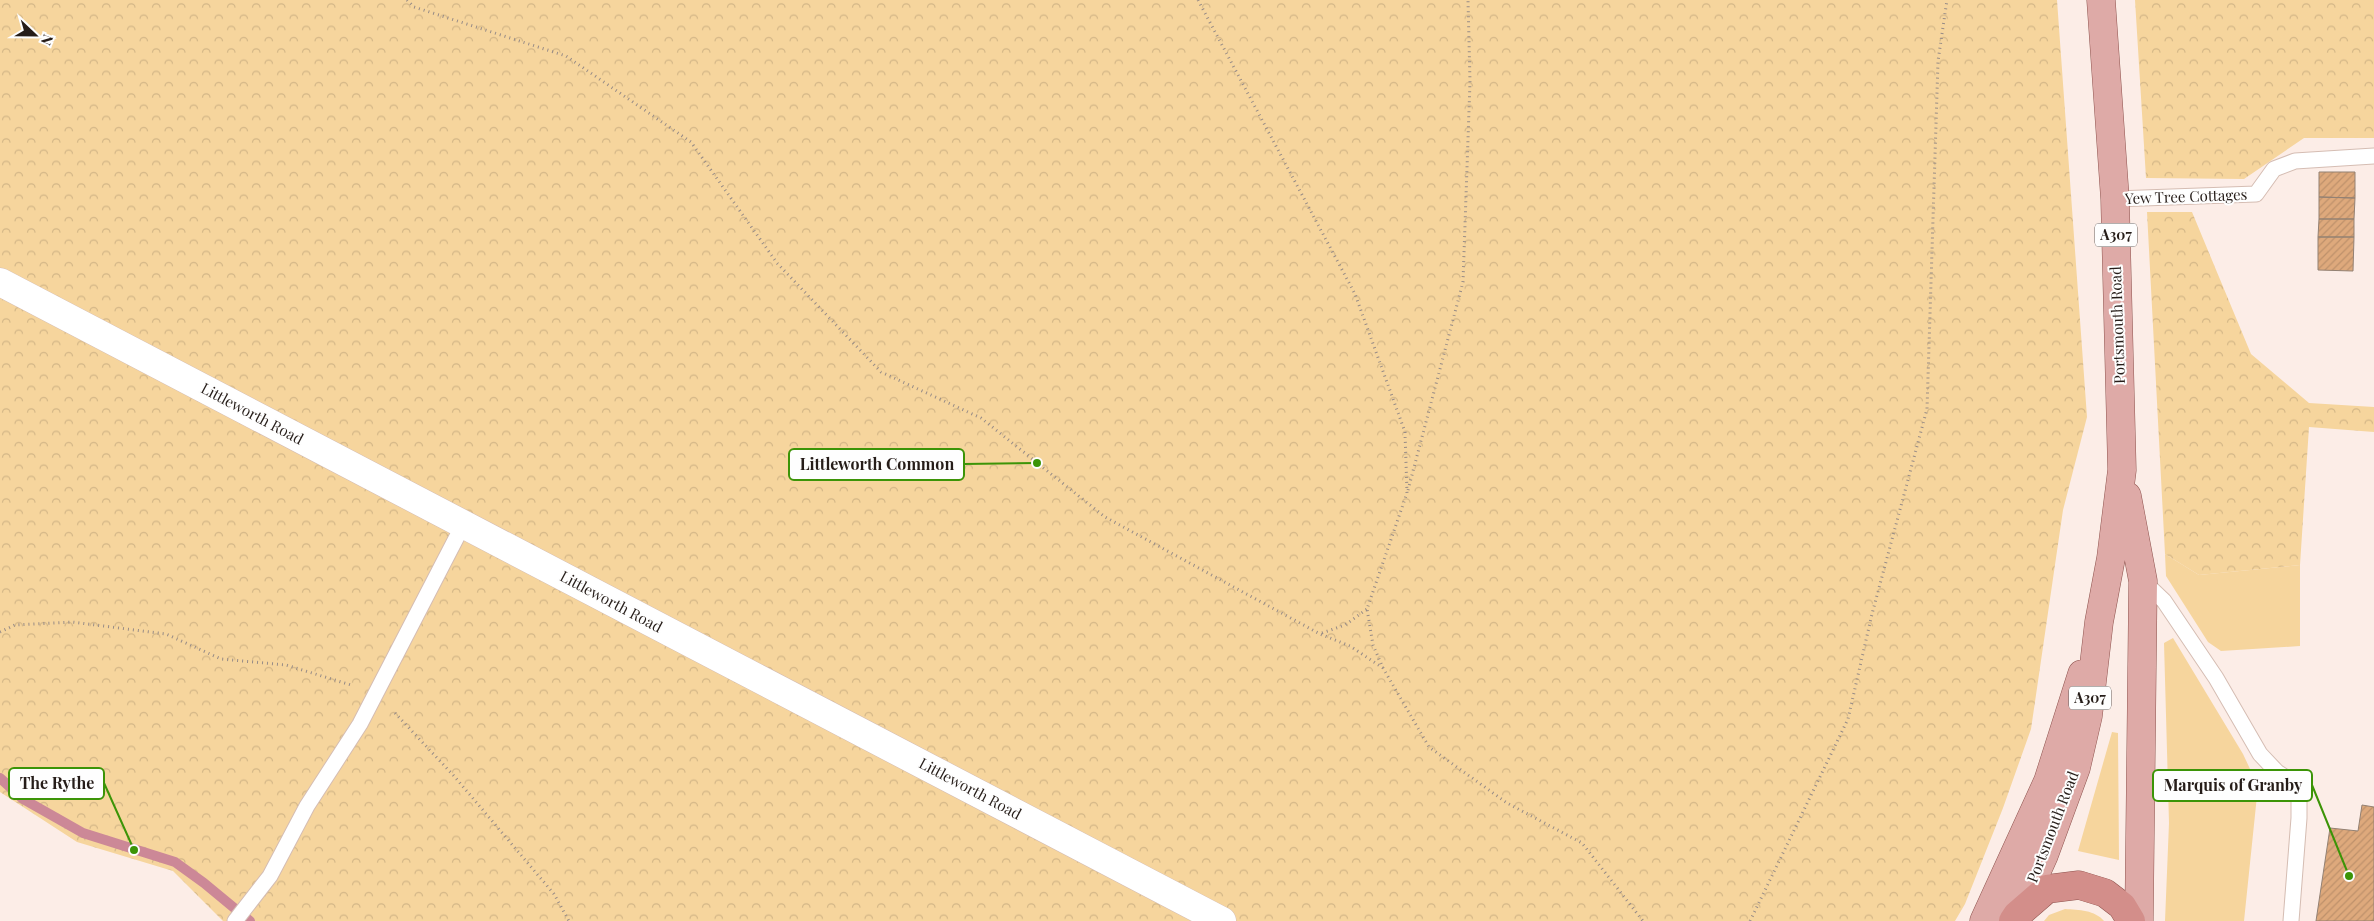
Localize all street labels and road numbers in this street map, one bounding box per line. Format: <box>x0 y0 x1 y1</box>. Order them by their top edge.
street label: Yew Tree Cottages <box>2123 184 2248 208</box>
road number: A307 <box>2095 224 2137 246</box>
street label: Portsmouth Road <box>2105 266 2129 384</box>
street label: Littleworth Road <box>198 378 307 449</box>
street label: Littleworth Road <box>557 566 666 637</box>
road number: A307 <box>2069 686 2111 710</box>
street label: Littleworth Road <box>916 753 1025 824</box>
street label: Portsmouth Road <box>2022 768 2083 885</box>

